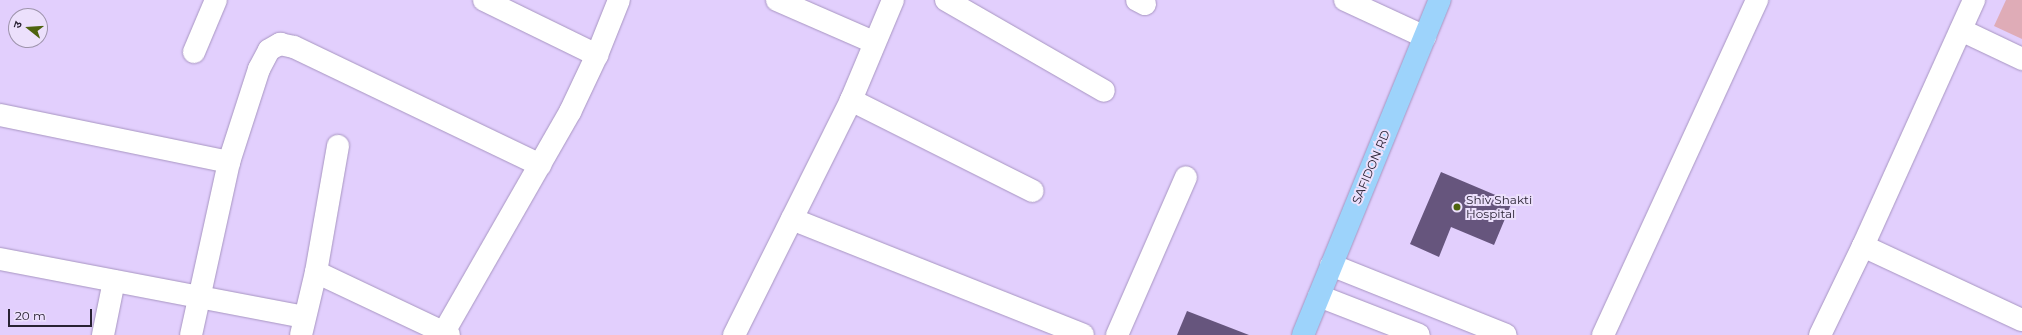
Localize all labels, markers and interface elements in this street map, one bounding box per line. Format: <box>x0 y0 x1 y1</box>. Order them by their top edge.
north arrow <box>8 8 48 48</box>
text: उ <box>10 20 25 30</box>
street label: SAFIDON RD <box>1349 128 1393 206</box>
place label: Shiv Shakti Hospital <box>1466 193 1532 221</box>
marker: Shiv Shakti Hospital <box>1451 201 1463 213</box>
scale bar <box>10 301 94 327</box>
text: 20 m <box>15 308 46 323</box>

